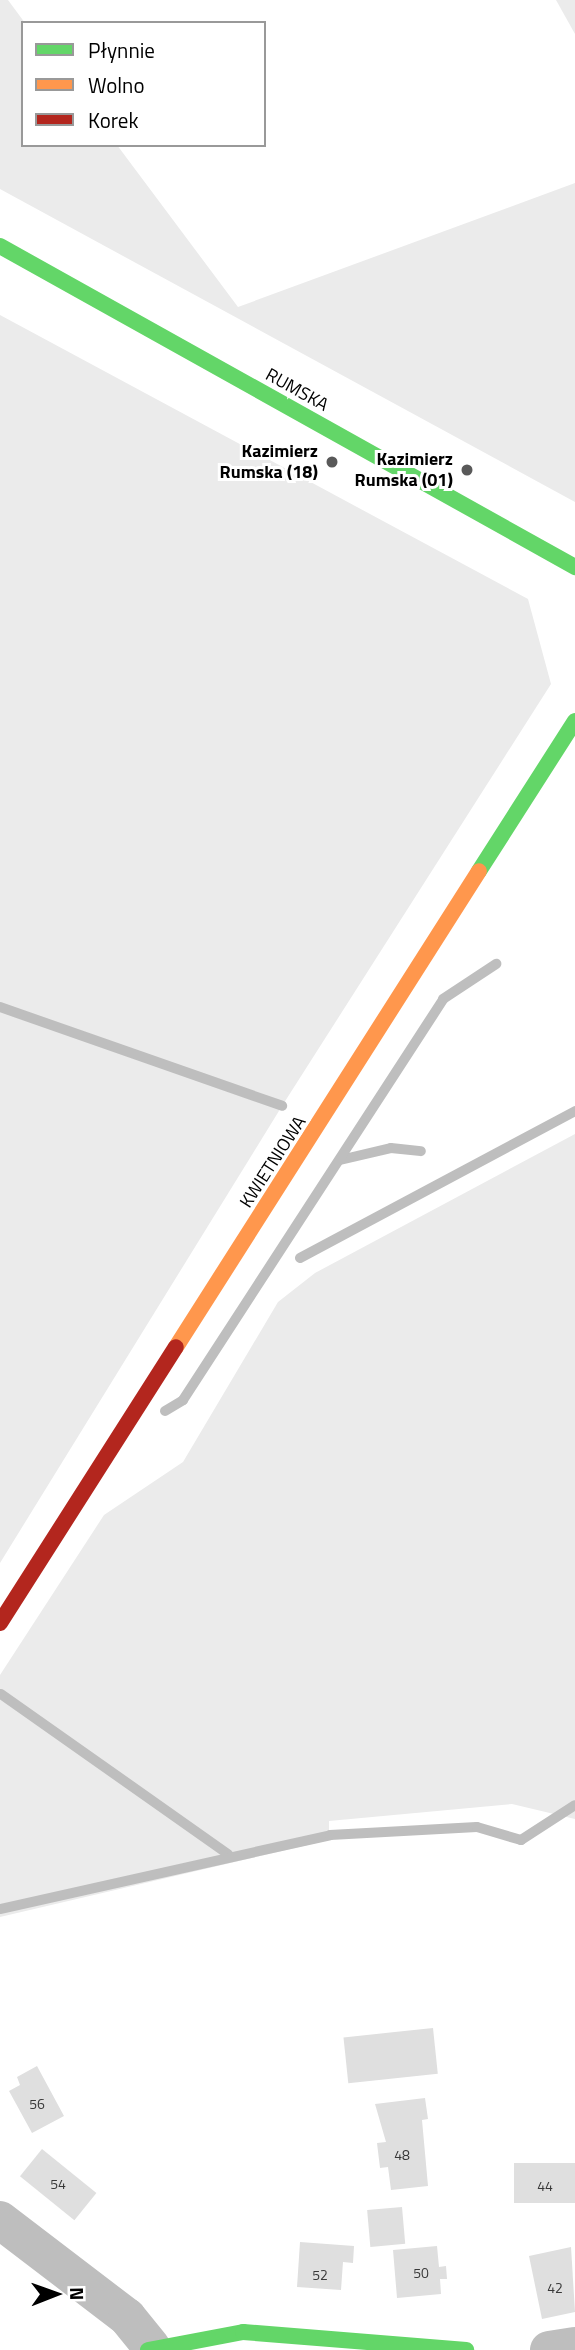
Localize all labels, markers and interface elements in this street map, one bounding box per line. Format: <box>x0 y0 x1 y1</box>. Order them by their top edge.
legend <box>21 21 266 147</box>
text: Płynnie <box>88 34 155 66</box>
text: Wolno <box>88 69 145 101</box>
text: Korek <box>88 104 138 136</box>
street label: RUMSKA <box>262 364 332 416</box>
place label: Kazimierz Rumska (18) <box>220 441 318 484</box>
place label: Kazimierz Rumska (01) <box>355 449 453 491</box>
marker: Kazimierz Rumska (18) <box>324 454 340 470</box>
marker: Kazimierz Rumska (01) <box>459 462 475 478</box>
street label: KWIETNIOWA <box>235 1112 311 1212</box>
house number: 56 <box>29 2096 45 2112</box>
house number: 48 <box>394 2147 410 2163</box>
house number: 54 <box>50 2176 66 2192</box>
house number: 44 <box>537 2178 553 2194</box>
north arrow <box>21 2259 91 2329</box>
house number: 50 <box>413 2265 429 2281</box>
house number: 52 <box>312 2267 328 2283</box>
house number: 42 <box>547 2280 563 2296</box>
text: N <box>63 2287 92 2300</box>

